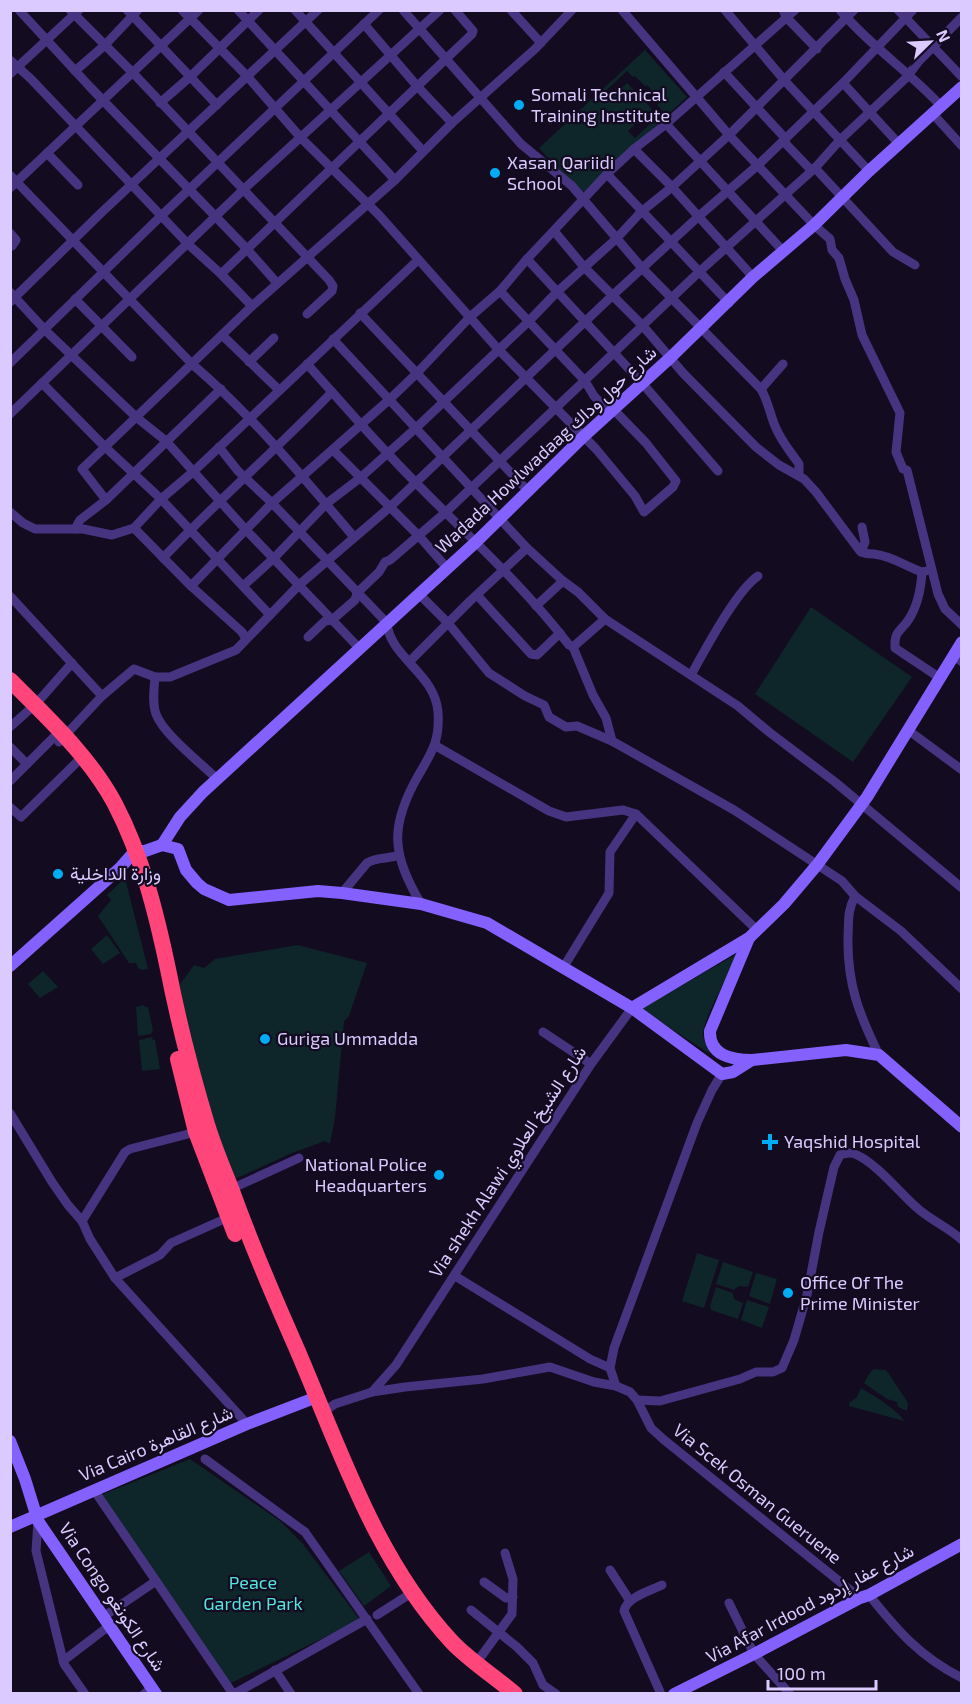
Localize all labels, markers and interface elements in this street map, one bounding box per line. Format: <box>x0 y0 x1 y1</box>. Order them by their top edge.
north arrow <box>900 12 960 72</box>
text: N <box>933 27 955 45</box>
place label: Somali Technical Training Institute <box>531 83 670 126</box>
marker: Somali Technical Training Institute <box>512 98 526 112</box>
place label: Xasan Qariidi School <box>507 151 614 194</box>
marker: Xasan Qariidi School <box>488 166 502 180</box>
street label: Wadada Howlwadaag شارع حول وداك <box>430 341 662 559</box>
place label: وزارة الداخلية <box>70 862 161 885</box>
marker: وزارة الداخلية <box>51 867 65 881</box>
place label: Guriga Ummadda <box>277 1027 418 1049</box>
marker: Guriga Ummadda <box>258 1032 272 1046</box>
street label: Via shekh Alawi شارع الشيخ العلاوي <box>424 1042 594 1284</box>
place label: Yaqshid Hospital <box>784 1130 921 1152</box>
marker: Yaqshid Hospital <box>761 1133 779 1151</box>
place label: National Police Headquarters <box>305 1153 427 1196</box>
marker: National Police Headquarters <box>432 1168 446 1182</box>
place label: Office Of The Prime Minister <box>800 1271 920 1314</box>
marker: Office Of The Prime Minister <box>781 1286 795 1300</box>
street label: Via Cairo شارع القاهرة <box>75 1401 237 1487</box>
street label: Via Scek Osman Gueruene <box>669 1418 846 1568</box>
street label: Via Congo شارع الكونغو <box>53 1518 171 1676</box>
street label: Via Afar Irdood شارع عفار إردود <box>702 1539 918 1669</box>
park label: Peace Garden Park <box>203 1571 303 1614</box>
scale bar <box>768 1653 876 1691</box>
text: 100 m <box>777 1662 826 1684</box>

